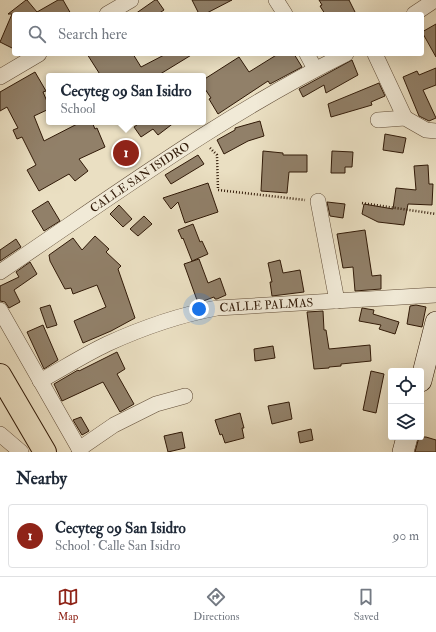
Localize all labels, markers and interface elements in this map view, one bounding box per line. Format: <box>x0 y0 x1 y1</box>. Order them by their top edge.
search box <box>12 12 424 56</box>
icon: search <box>26 23 48 45</box>
text: Search here <box>58 25 127 44</box>
popup <box>46 73 206 125</box>
text: Cecyteg 09 San Isidro <box>61 82 191 101</box>
text: School <box>61 101 96 117</box>
street label: CALLE SAN ISIDRO <box>87 138 193 216</box>
pin: 1 <box>113 138 139 168</box>
street label: CALLE PALMAS <box>219 295 314 315</box>
your location <box>189 299 209 319</box>
map controls <box>388 368 424 440</box>
button: locate <box>388 368 424 404</box>
button: layers <box>388 404 424 440</box>
text: Nearby <box>16 468 67 489</box>
text: Cecyteg 09 San Isidro <box>55 519 186 538</box>
text: 1 <box>28 528 32 544</box>
text: 90 m <box>393 528 419 544</box>
text: School · Calle San Isidro <box>55 538 180 554</box>
tab: Map <box>57 586 79 623</box>
tab: Directions <box>193 586 240 623</box>
tab: Saved <box>354 586 379 623</box>

